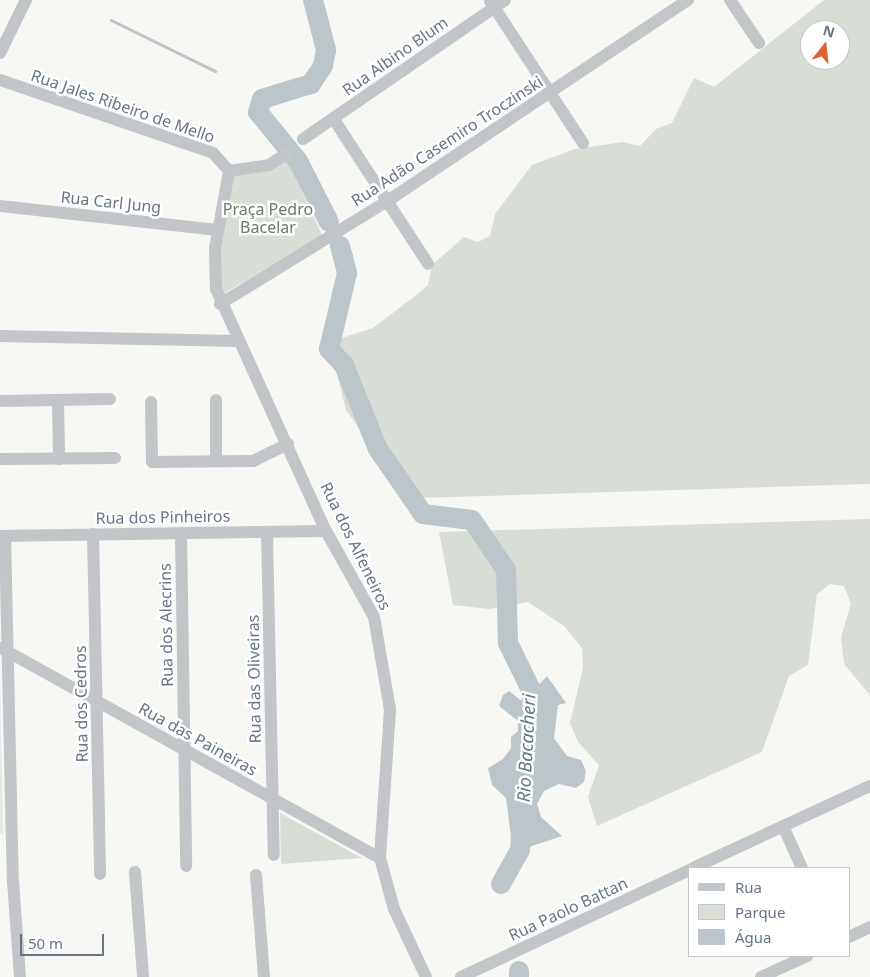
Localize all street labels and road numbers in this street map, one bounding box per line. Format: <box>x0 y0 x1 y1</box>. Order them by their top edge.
street label: Rua Albino Blum <box>339 12 451 100</box>
street label: Rua Jales Ribeiro de Mello <box>29 66 217 146</box>
street label: Rua Adão Casemiro Troczinski <box>348 72 546 210</box>
street label: Rua Carl Jung <box>60 187 162 217</box>
street label: Rua dos Alfeneiros <box>317 479 395 613</box>
street label: Rua dos Pinheiros <box>95 506 231 528</box>
street label: Rua dos Alecrins <box>155 563 177 687</box>
street label: Rua das Oliveiras <box>243 615 265 743</box>
street label: Rua dos Cedros <box>70 645 92 763</box>
street label: Rua das Paineiras <box>135 699 261 779</box>
street label: Rua Paolo Battan <box>505 873 631 945</box>

